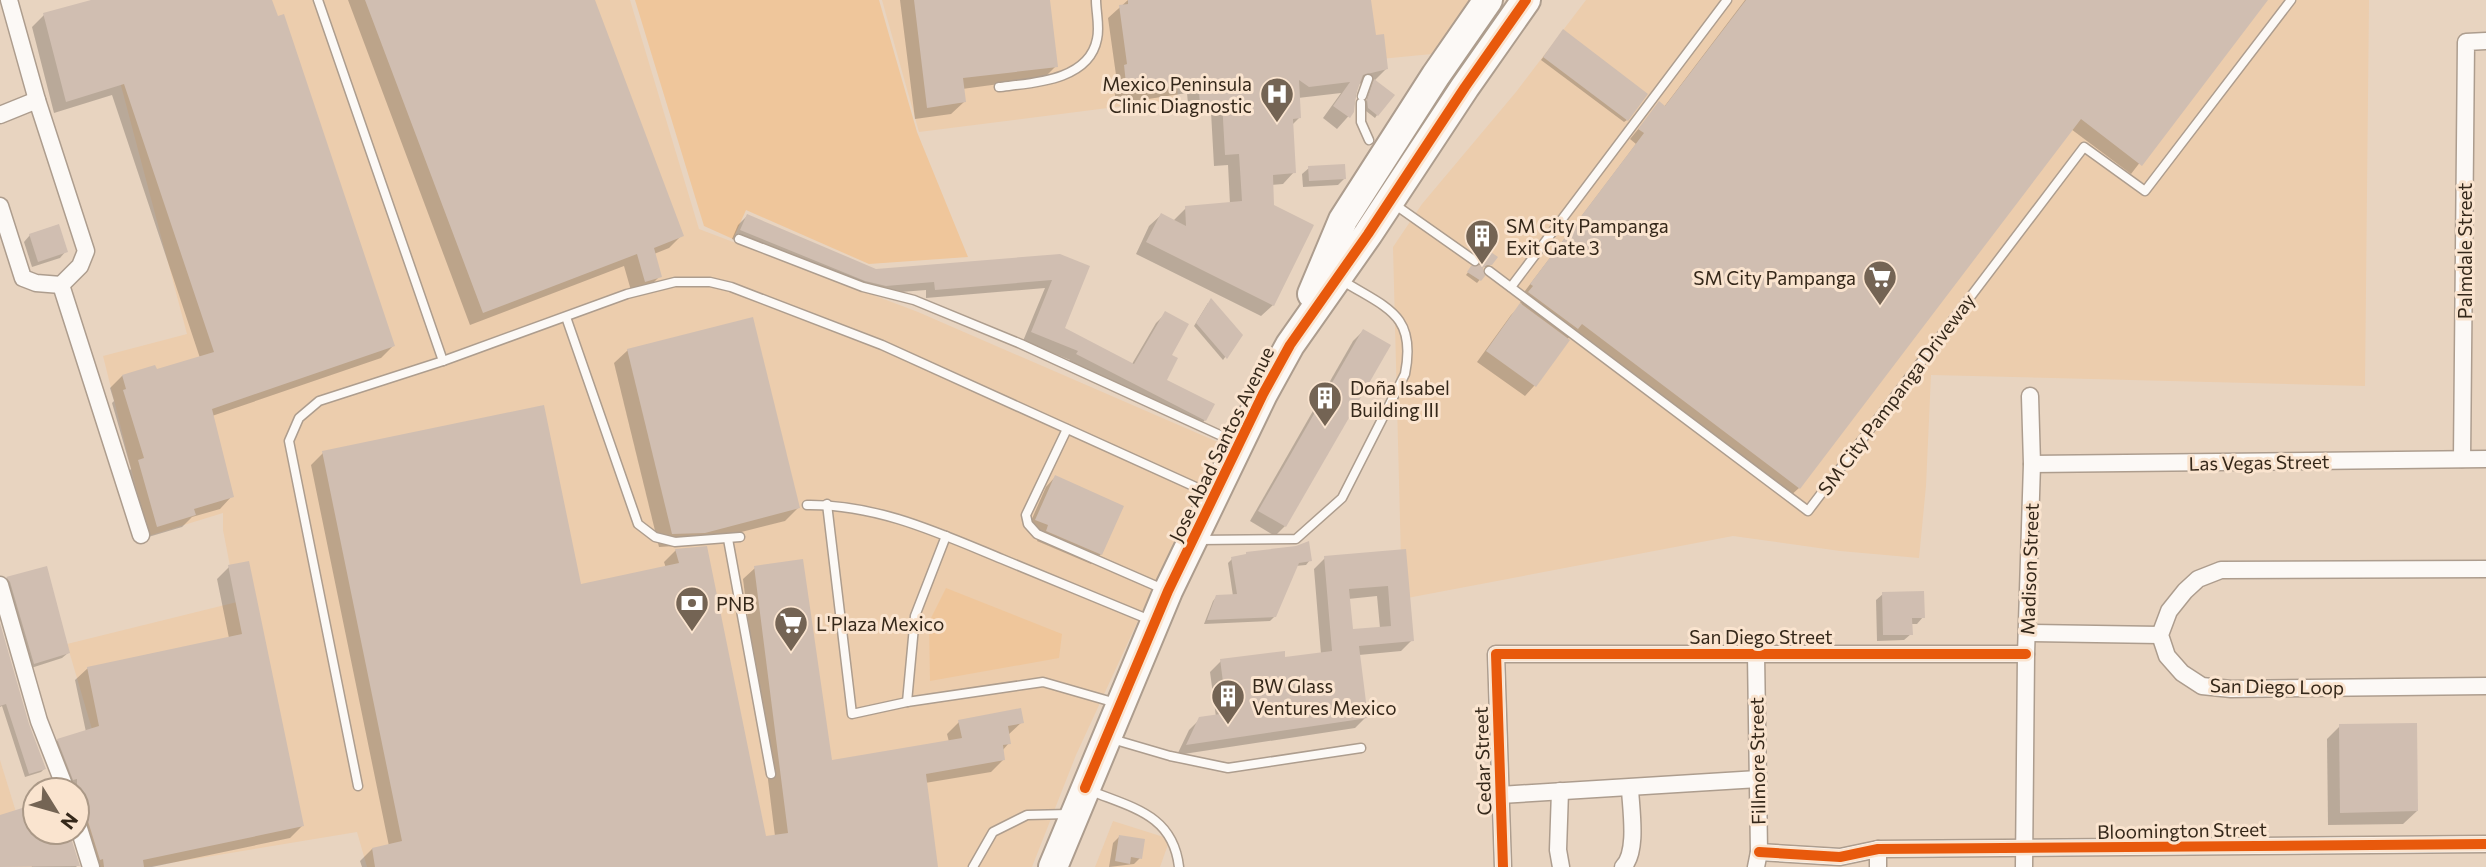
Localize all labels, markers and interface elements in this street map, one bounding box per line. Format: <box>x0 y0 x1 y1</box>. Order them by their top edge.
place label: Mexico Peninsula Clinic Diagnostic <box>1102 72 1252 117</box>
hospital icon: Mexico Peninsula Clinic Diagnostic <box>1258 75 1296 124</box>
street label: Palmdale Street <box>2453 183 2476 319</box>
place label: SM City Pampanga Exit Gate 3 <box>1506 214 1669 259</box>
building icon: SM City Pampanga Exit Gate 3 <box>1463 217 1501 266</box>
supermarket icon: SM City Pampanga <box>1861 258 1899 307</box>
place label: SM City Pampanga <box>1693 266 1856 289</box>
street label: SM City Pampanga Driveway <box>1813 288 1979 499</box>
street label: Jose Abad Santos Avenue <box>1164 343 1278 545</box>
place label: Doña Isabel Building III <box>1350 376 1450 421</box>
building icon: Doña Isabel Building III <box>1306 379 1344 428</box>
street label: Las Vegas Street <box>2188 449 2330 475</box>
street label: Madison Street <box>2015 502 2043 635</box>
bank icon: PNB <box>673 584 711 633</box>
place label: PNB <box>716 592 755 615</box>
supermarket icon: L'Plaza Mexico <box>772 604 810 653</box>
place label: L'Plaza Mexico <box>816 612 944 635</box>
street label: San Diego Street <box>1689 625 1833 648</box>
street label: San Diego Loop <box>2210 673 2344 699</box>
place label: BW Glass Ventures Mexico <box>1252 674 1397 719</box>
building icon: BW Glass Ventures Mexico <box>1209 677 1247 726</box>
street label: Fillmore Street <box>1744 697 1770 825</box>
street label: Cedar Street <box>1469 706 1495 816</box>
north arrow <box>21 776 91 846</box>
text: N <box>56 809 83 834</box>
street label: Bloomington Street <box>2097 817 2267 843</box>

